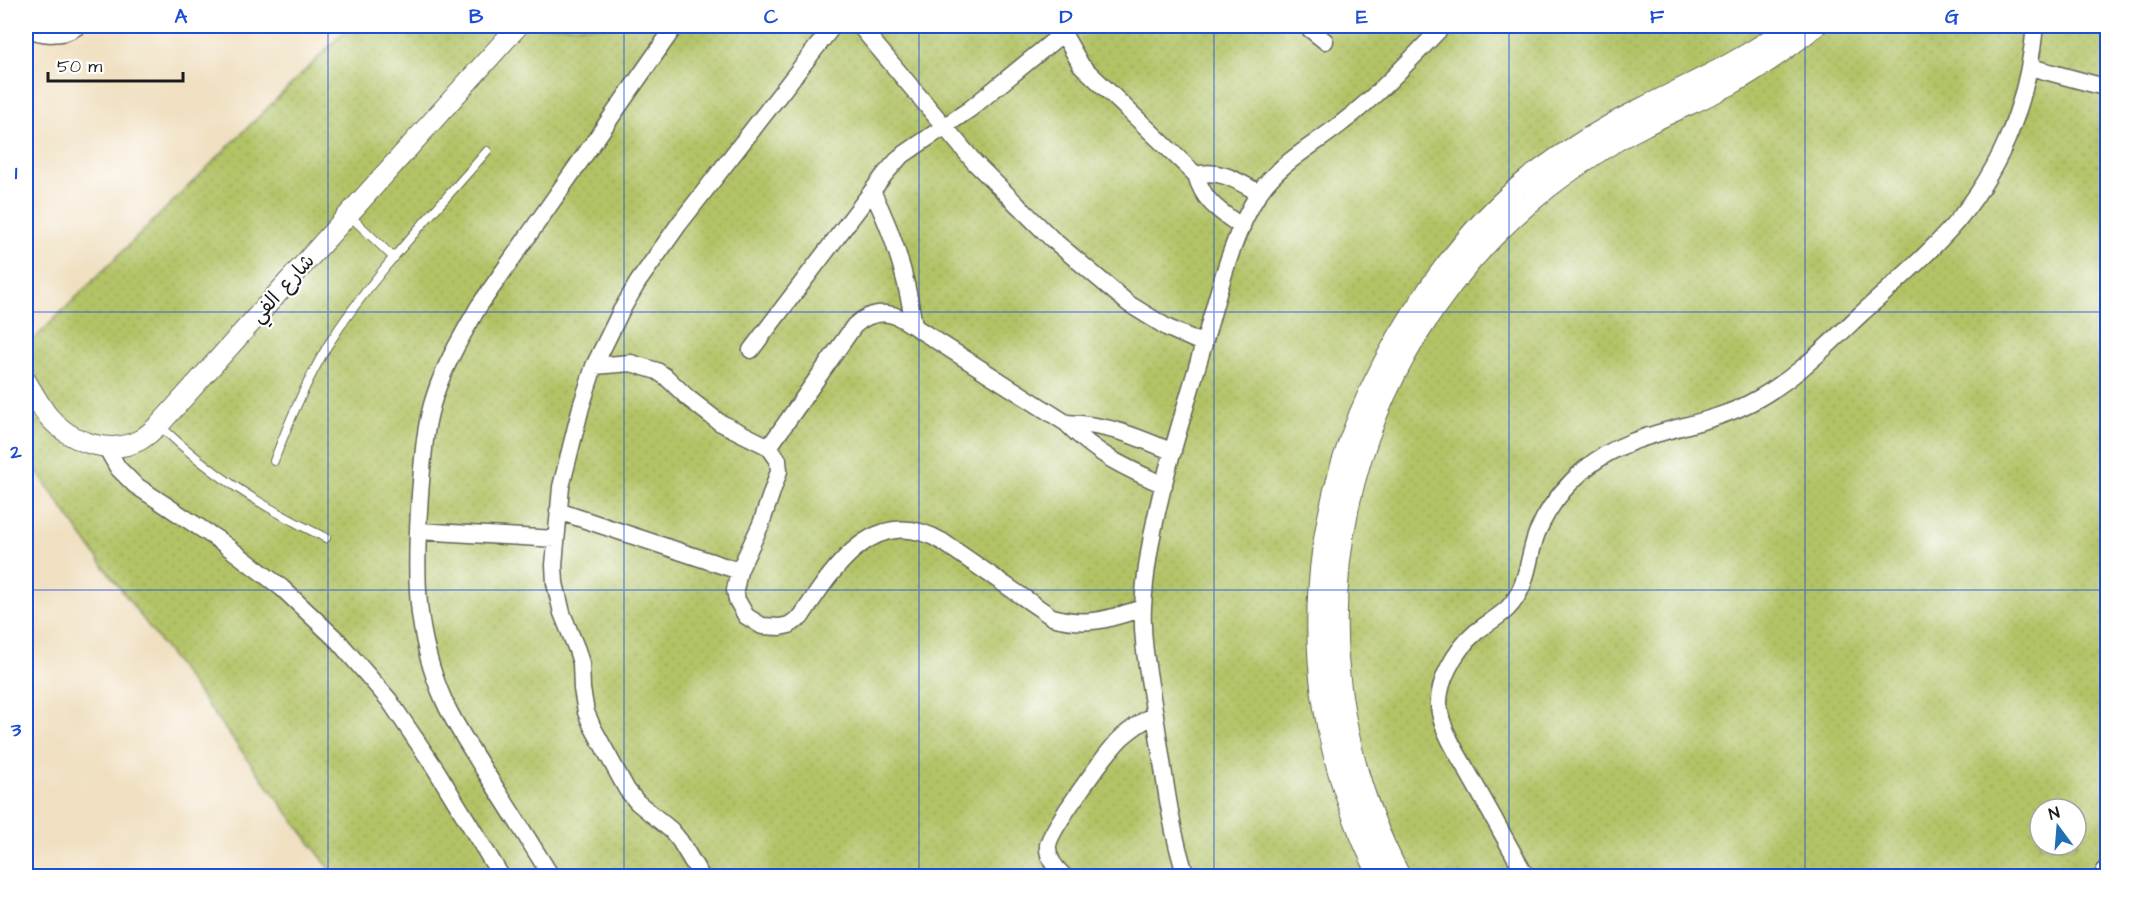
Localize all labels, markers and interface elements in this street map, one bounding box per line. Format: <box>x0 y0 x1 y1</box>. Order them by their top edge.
text: A <box>175 3 188 31</box>
text: B <box>469 3 484 31</box>
text: C <box>764 3 779 31</box>
text: D <box>1060 3 1073 31</box>
text: E <box>1356 3 1368 31</box>
text: F <box>1650 3 1665 31</box>
text: G <box>1945 3 1959 31</box>
scale bar <box>48 45 183 83</box>
text: 50 m <box>57 54 102 79</box>
text: 1 <box>15 159 18 187</box>
street label: شارع الفي <box>244 248 324 331</box>
text: 2 <box>9 438 22 466</box>
text: 3 <box>10 716 22 744</box>
north arrow <box>2028 797 2088 857</box>
text: N <box>2046 802 2062 825</box>

